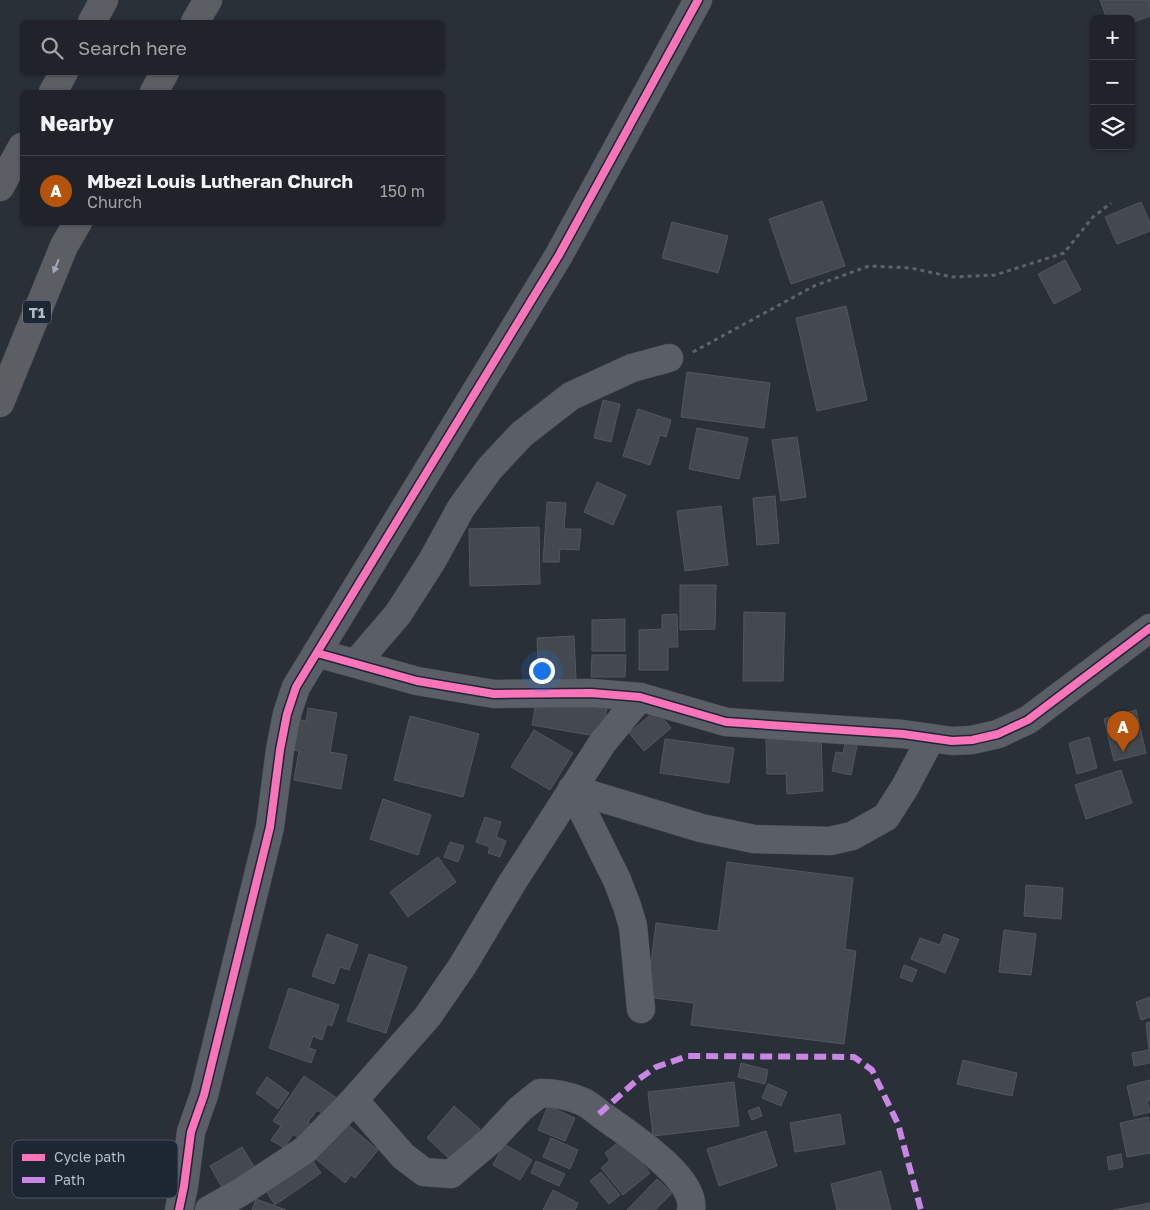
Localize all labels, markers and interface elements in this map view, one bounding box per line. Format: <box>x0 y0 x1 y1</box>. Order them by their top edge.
map controls <box>1090 15 1135 150</box>
button: + <box>1090 15 1135 60</box>
search box <box>20 20 445 75</box>
icon: search <box>38 34 66 62</box>
text: Search here <box>78 36 187 59</box>
button: − <box>1090 60 1135 105</box>
button: layers <box>1090 105 1135 150</box>
text: Nearby <box>40 110 114 136</box>
text: Mbezi Louis Lutheran Church <box>87 169 353 192</box>
text: A <box>50 181 62 201</box>
text: 150 m <box>380 181 425 201</box>
text: Church <box>87 192 142 212</box>
one-way arrow <box>51 259 59 273</box>
road number: T1 <box>23 300 51 324</box>
your location <box>529 658 555 684</box>
pin: A <box>1107 711 1139 752</box>
legend <box>12 1140 178 1198</box>
text: Cycle path <box>54 1148 125 1165</box>
text: Path <box>54 1171 85 1188</box>

